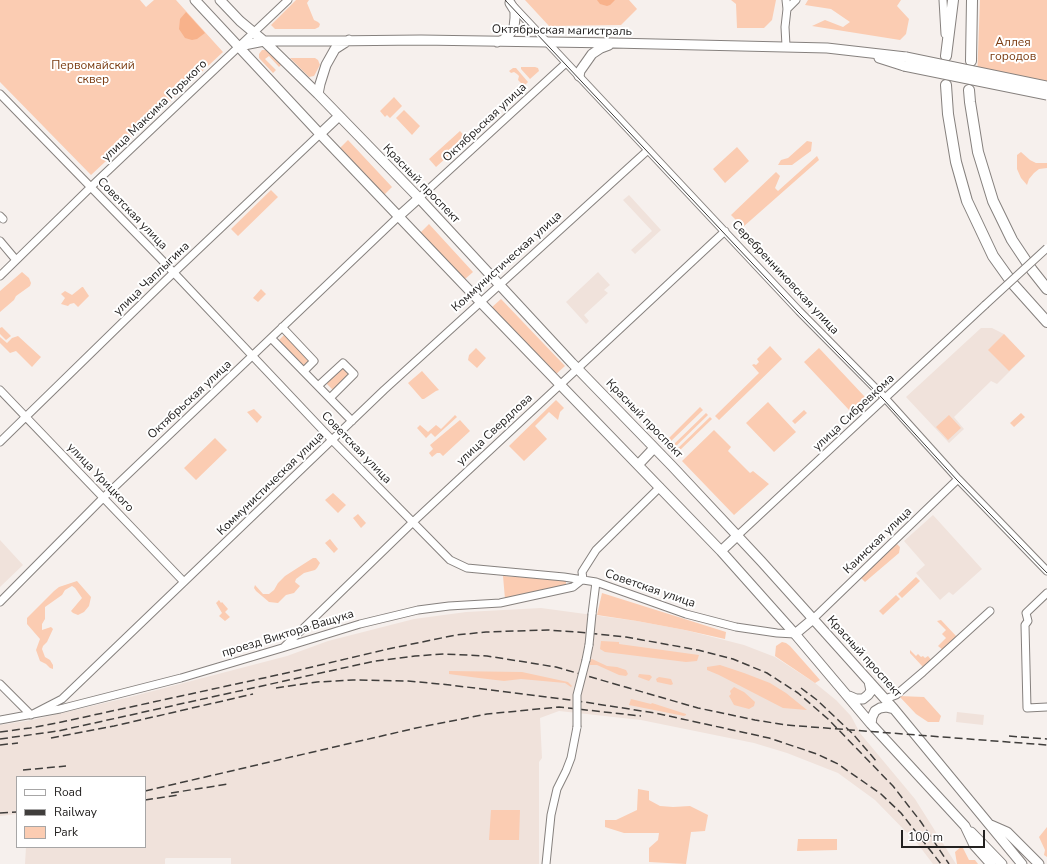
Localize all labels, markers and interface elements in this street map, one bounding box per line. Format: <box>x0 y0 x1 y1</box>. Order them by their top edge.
street label: Октябрьская магистраль <box>492 23 632 39</box>
park label: Аллея городов <box>990 36 1036 64</box>
street label: улица Максима Горького <box>100 57 210 165</box>
park label: Первомайский сквер <box>51 59 135 87</box>
street label: Октябрьская улица <box>440 81 530 165</box>
street label: Красный проспект <box>379 141 463 227</box>
street label: Советская улица <box>94 175 170 253</box>
street label: Коммунистическая улица <box>449 209 565 315</box>
street label: Серебренниковская улица <box>728 218 842 338</box>
street label: улица Чаплыгина <box>111 239 193 319</box>
street label: Октябрьская улица <box>145 358 235 442</box>
street label: улица Сибревкома <box>810 372 898 454</box>
street label: Красный проспект <box>602 376 686 462</box>
street label: улица Свердлова <box>454 391 536 469</box>
street label: Советская улица <box>318 409 394 487</box>
street label: Коммунистическая улица <box>215 429 327 539</box>
street label: улица Урицкого <box>64 441 136 515</box>
street label: Каинская улица <box>841 505 915 577</box>
street label: Советская улица <box>603 567 697 611</box>
street label: проезд Виктора Ващука <box>220 607 356 661</box>
street label: Красный проспект <box>824 613 904 701</box>
legend <box>16 776 146 848</box>
text: Road <box>54 784 82 800</box>
text: Railway <box>54 804 97 820</box>
scale bar <box>903 822 987 848</box>
text: Park <box>54 824 78 840</box>
text: 100 m <box>908 829 943 845</box>

